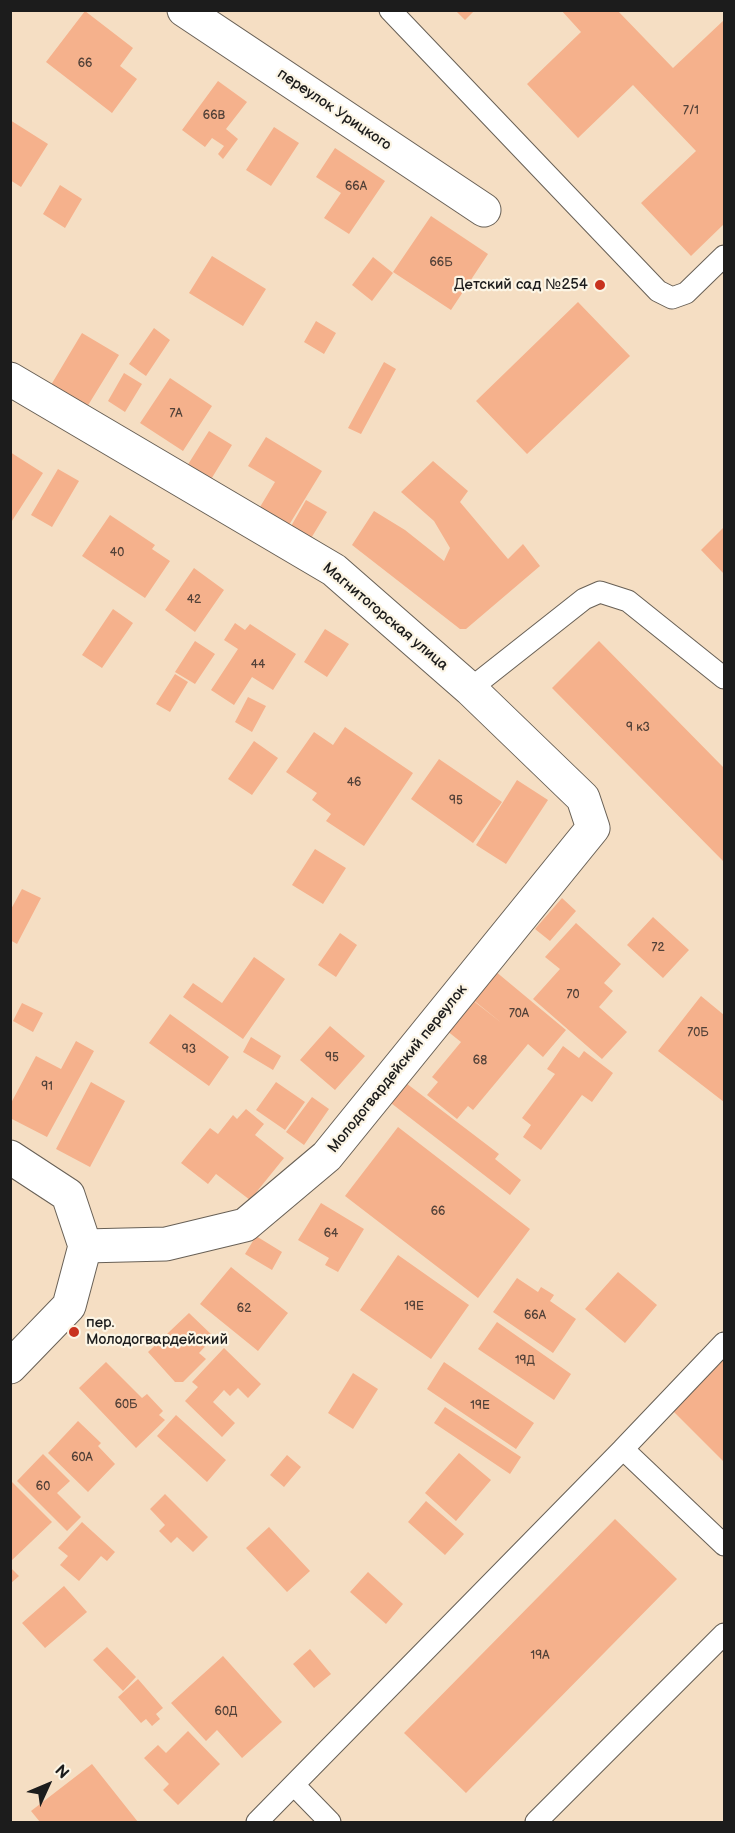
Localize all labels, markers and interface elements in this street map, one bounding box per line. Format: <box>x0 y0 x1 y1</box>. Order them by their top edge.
house number: 66 <box>78 57 92 71</box>
street label: переулок Урицкого <box>274 65 394 155</box>
house number: 7/1 <box>683 104 699 118</box>
house number: 66В <box>203 109 225 123</box>
house number: 66А <box>345 180 367 194</box>
house number: 66Б <box>430 256 452 270</box>
place label: Детский сад №254 <box>454 276 588 294</box>
marker: Детский сад №254 <box>593 278 607 292</box>
house number: 7А <box>169 407 183 421</box>
house number: 40 <box>110 546 124 560</box>
street label: Магнитогорская улица <box>319 559 451 675</box>
house number: 42 <box>187 593 201 607</box>
house number: 44 <box>251 658 265 672</box>
house number: 9 к3 <box>626 721 650 735</box>
house number: 46 <box>347 776 361 790</box>
house number: 95 <box>449 794 463 808</box>
house number: 72 <box>652 941 664 955</box>
street label: Молодогвардейский переулок <box>325 981 471 1157</box>
house number: 70 <box>567 988 579 1002</box>
house number: 70А <box>509 1007 529 1021</box>
house number: 70Б <box>687 1026 709 1040</box>
house number: 93 <box>182 1043 196 1057</box>
house number: 95 <box>325 1051 339 1065</box>
house number: 68 <box>473 1054 487 1068</box>
house number: 91 <box>41 1080 53 1094</box>
house number: 66 <box>431 1205 445 1219</box>
house number: 64 <box>324 1227 338 1241</box>
house number: 19Е <box>404 1300 424 1314</box>
house number: 62 <box>237 1302 251 1316</box>
house number: 66А <box>524 1309 546 1323</box>
place label: пер. Молодогвардейский <box>86 1314 228 1349</box>
marker: пер. Молодогвардейский <box>67 1325 81 1339</box>
house number: 19Д <box>515 1354 535 1368</box>
house number: 60Б <box>115 1398 137 1412</box>
house number: 19Е <box>470 1399 490 1413</box>
house number: 60А <box>71 1451 93 1465</box>
house number: 60 <box>36 1480 50 1494</box>
house number: 19А <box>531 1649 549 1663</box>
house number: 60Д <box>215 1705 237 1719</box>
north arrow <box>18 1755 78 1815</box>
text: N <box>50 1761 72 1783</box>

